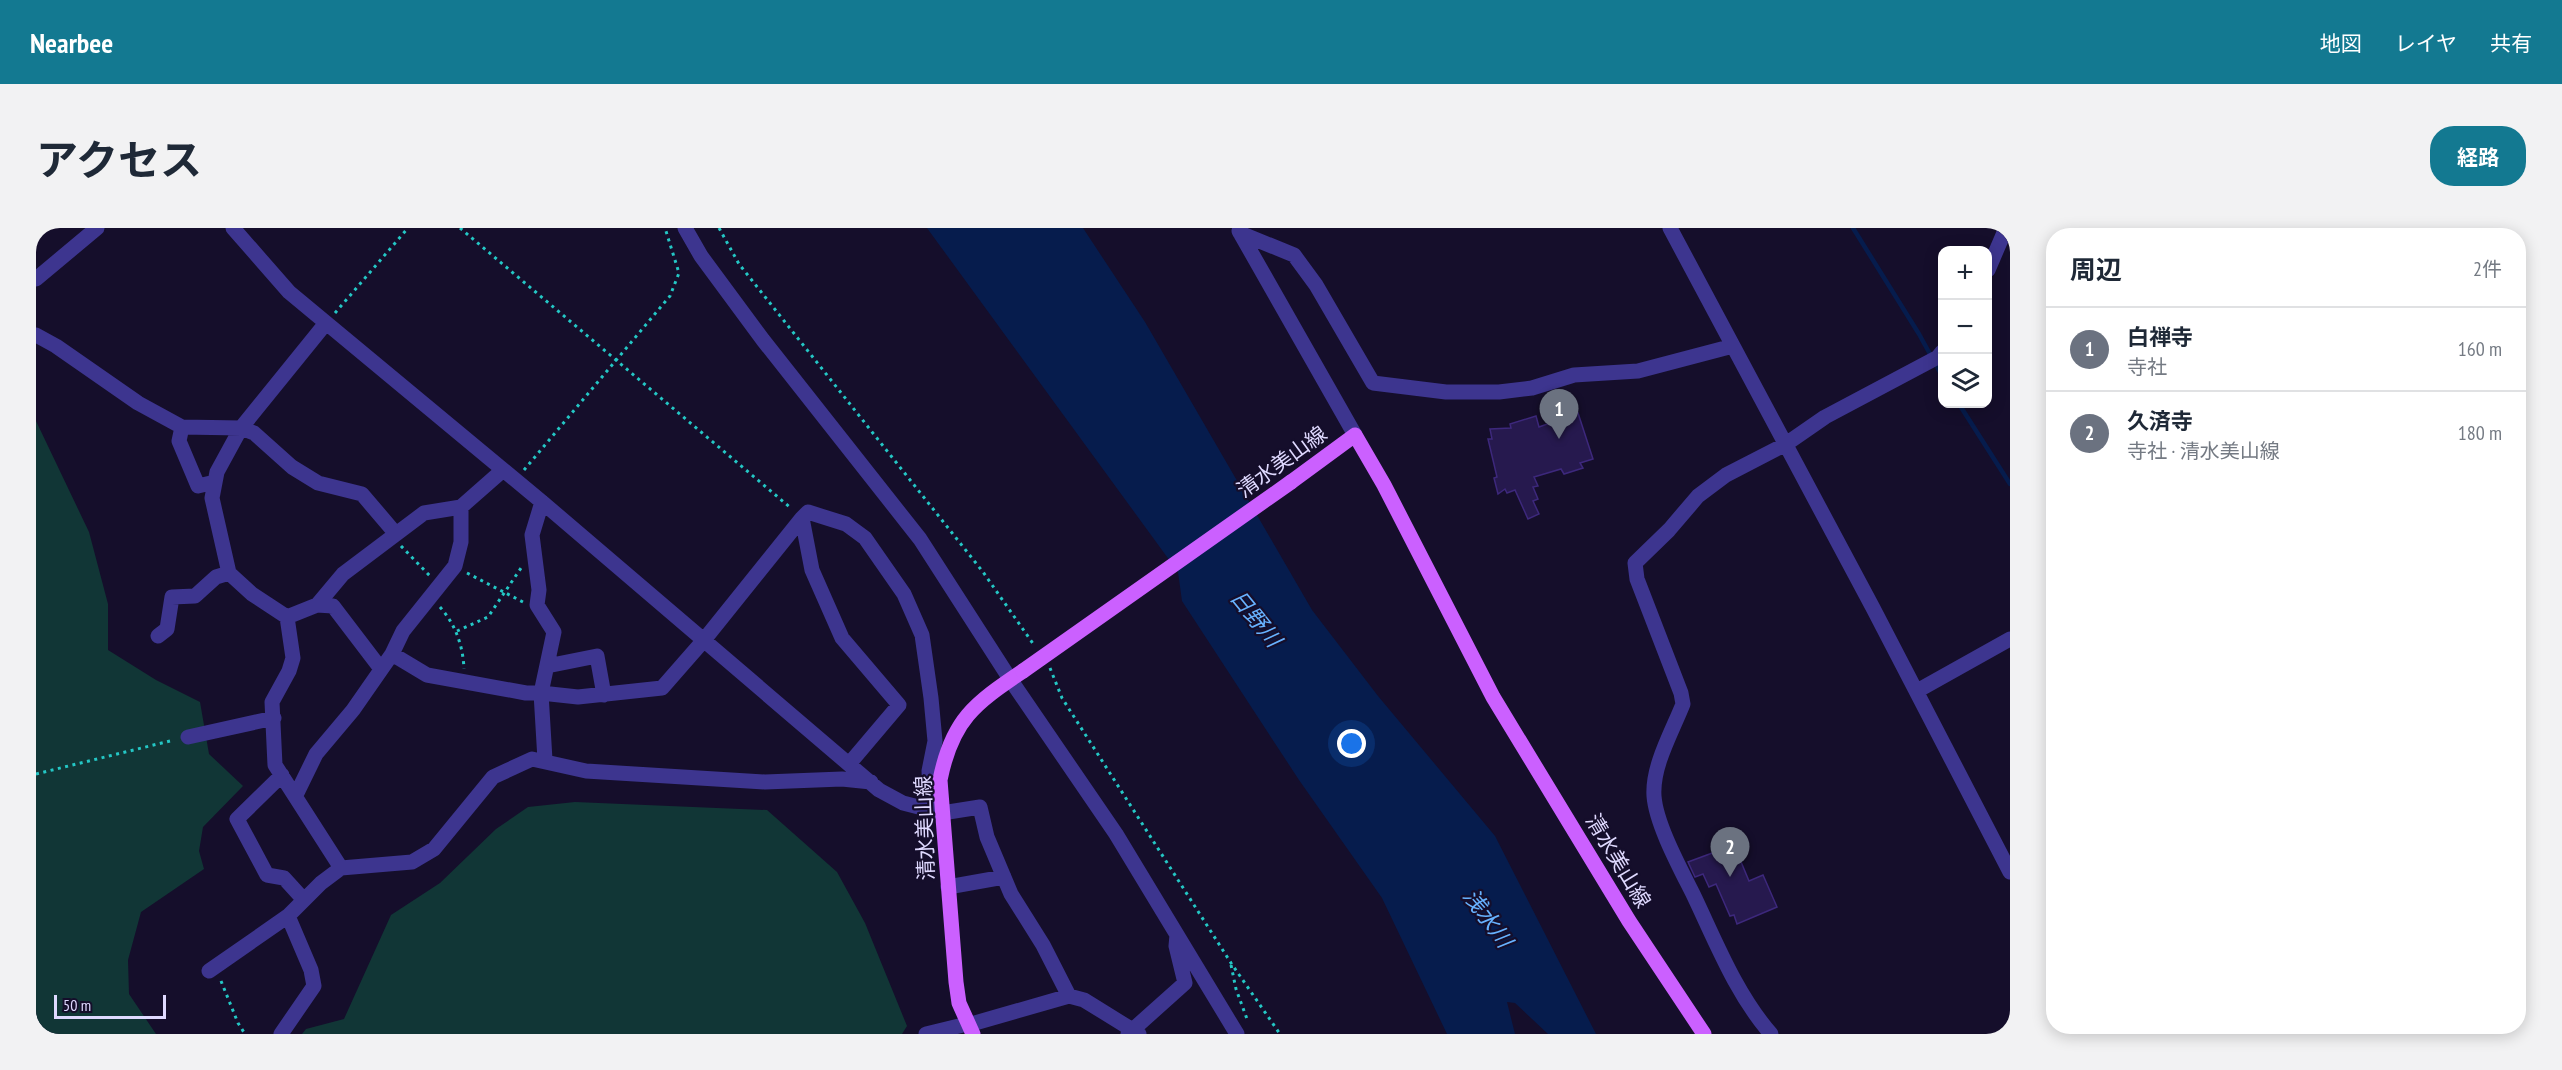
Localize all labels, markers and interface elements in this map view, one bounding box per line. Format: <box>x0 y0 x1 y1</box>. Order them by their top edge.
text: Nearbee <box>30 24 113 61</box>
text: 地図 <box>2320 30 2362 57</box>
text: レイヤ <box>2395 30 2457 57</box>
text: 共有 <box>2490 30 2532 57</box>
button: 経路 <box>2430 126 2526 186</box>
text: アクセス <box>36 132 202 187</box>
map controls <box>1938 246 1992 408</box>
button: + <box>1938 246 1992 300</box>
text: 周辺 <box>2070 253 2122 286</box>
text: 2件 <box>2473 256 2502 282</box>
button: − <box>1938 300 1992 354</box>
text: 白禅寺 <box>2127 323 2193 351</box>
text: 1 <box>2085 336 2094 362</box>
text: 160 m <box>2458 336 2502 362</box>
button: layers <box>1938 354 1992 408</box>
text: 寺社 <box>2127 354 2167 380</box>
pin: 1 <box>1540 390 1579 439</box>
text: 久済寺 <box>2127 407 2193 435</box>
street label: 清水美山線 <box>1231 420 1332 503</box>
text: 2 <box>2085 420 2094 446</box>
text: 180 m <box>2458 420 2502 446</box>
text: 寺社 · 清水美山線 <box>2127 438 2280 464</box>
water label: 日野川 <box>1224 584 1289 654</box>
your location <box>1337 729 1366 758</box>
street label: 清水美山線 <box>909 775 940 881</box>
street label: 清水美山線 <box>1580 809 1657 913</box>
pin: 2 <box>1710 828 1750 877</box>
water label: 浅水川 <box>1457 883 1520 955</box>
scale bar <box>54 992 166 1020</box>
text: 50 m <box>63 995 91 1015</box>

